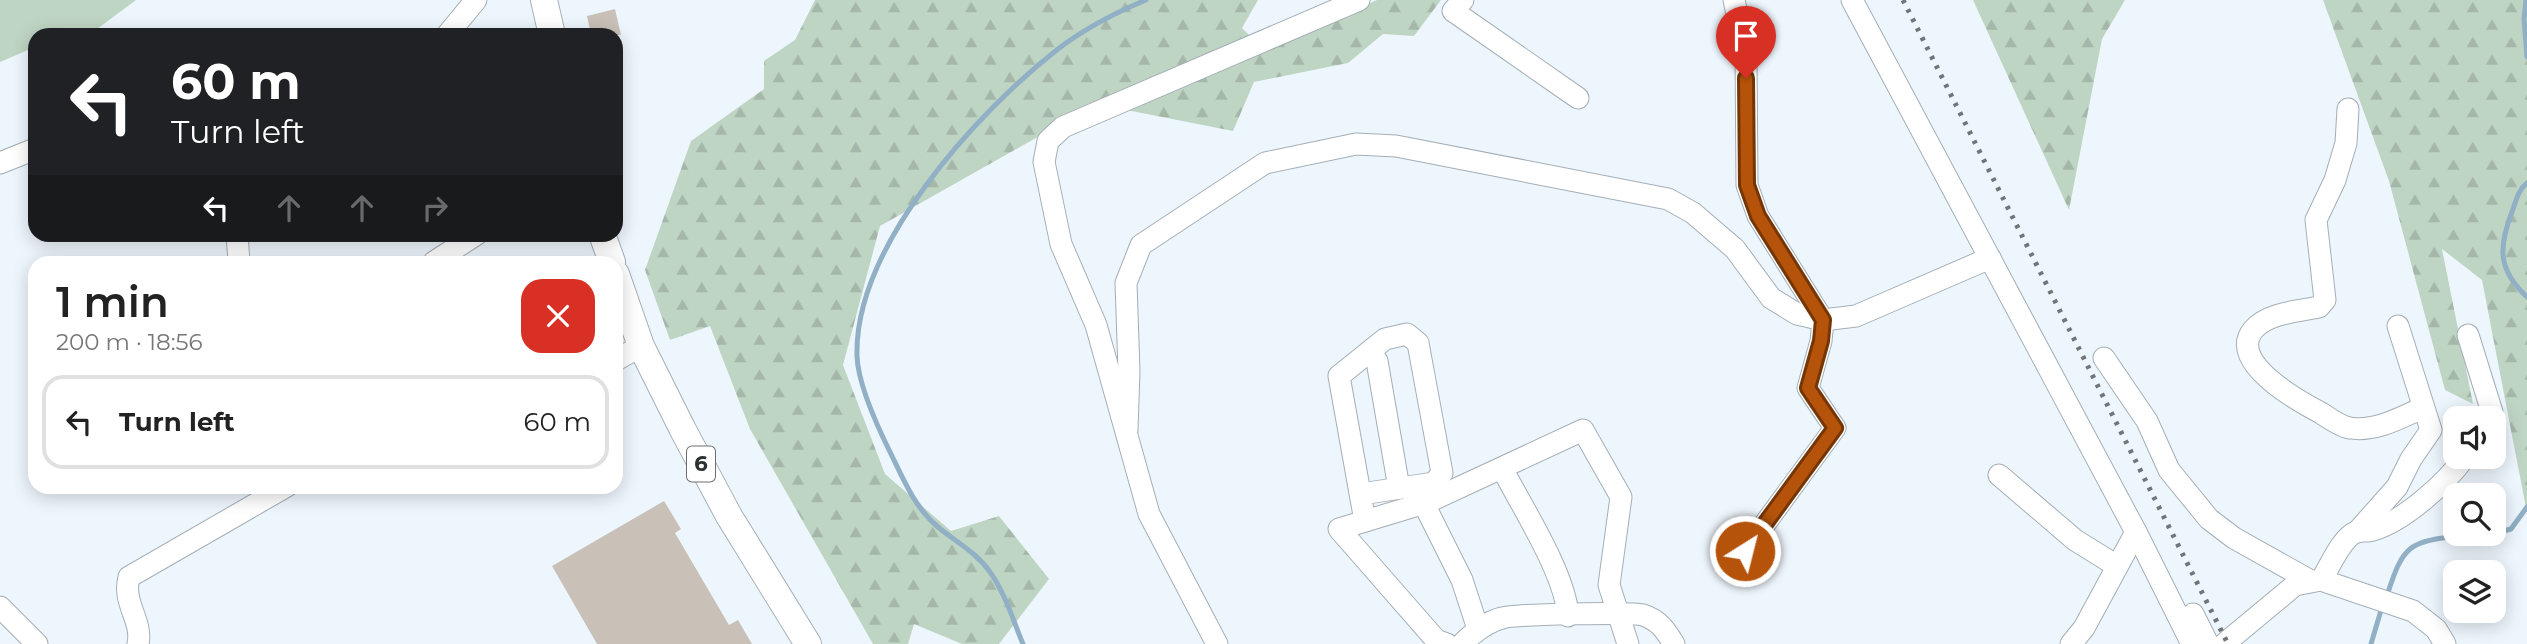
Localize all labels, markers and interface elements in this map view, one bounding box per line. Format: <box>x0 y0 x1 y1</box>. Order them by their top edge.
pin <box>1716 6 1776 78</box>
icon: arrive <box>1727 17 1765 55</box>
text: 60 m <box>171 52 301 111</box>
icon: left <box>56 56 147 147</box>
text: Turn left <box>171 112 305 151</box>
icon: left <box>197 189 235 227</box>
icon: ahead <box>270 189 308 227</box>
icon: ahead <box>343 189 381 227</box>
icon: right <box>416 189 454 227</box>
text: 1 min <box>56 276 169 328</box>
button: close <box>521 279 595 353</box>
text: 200 m · 18:56 <box>56 328 203 356</box>
icon: left <box>60 403 98 441</box>
text: Turn left <box>119 406 235 438</box>
text: 60 m <box>524 406 591 438</box>
map controls <box>2443 406 2506 623</box>
button: sound <box>2443 406 2506 469</box>
road number: 6 <box>687 447 715 482</box>
button: search <box>2443 483 2506 546</box>
position arrow <box>1708 514 1782 588</box>
button: layers <box>2443 560 2506 623</box>

